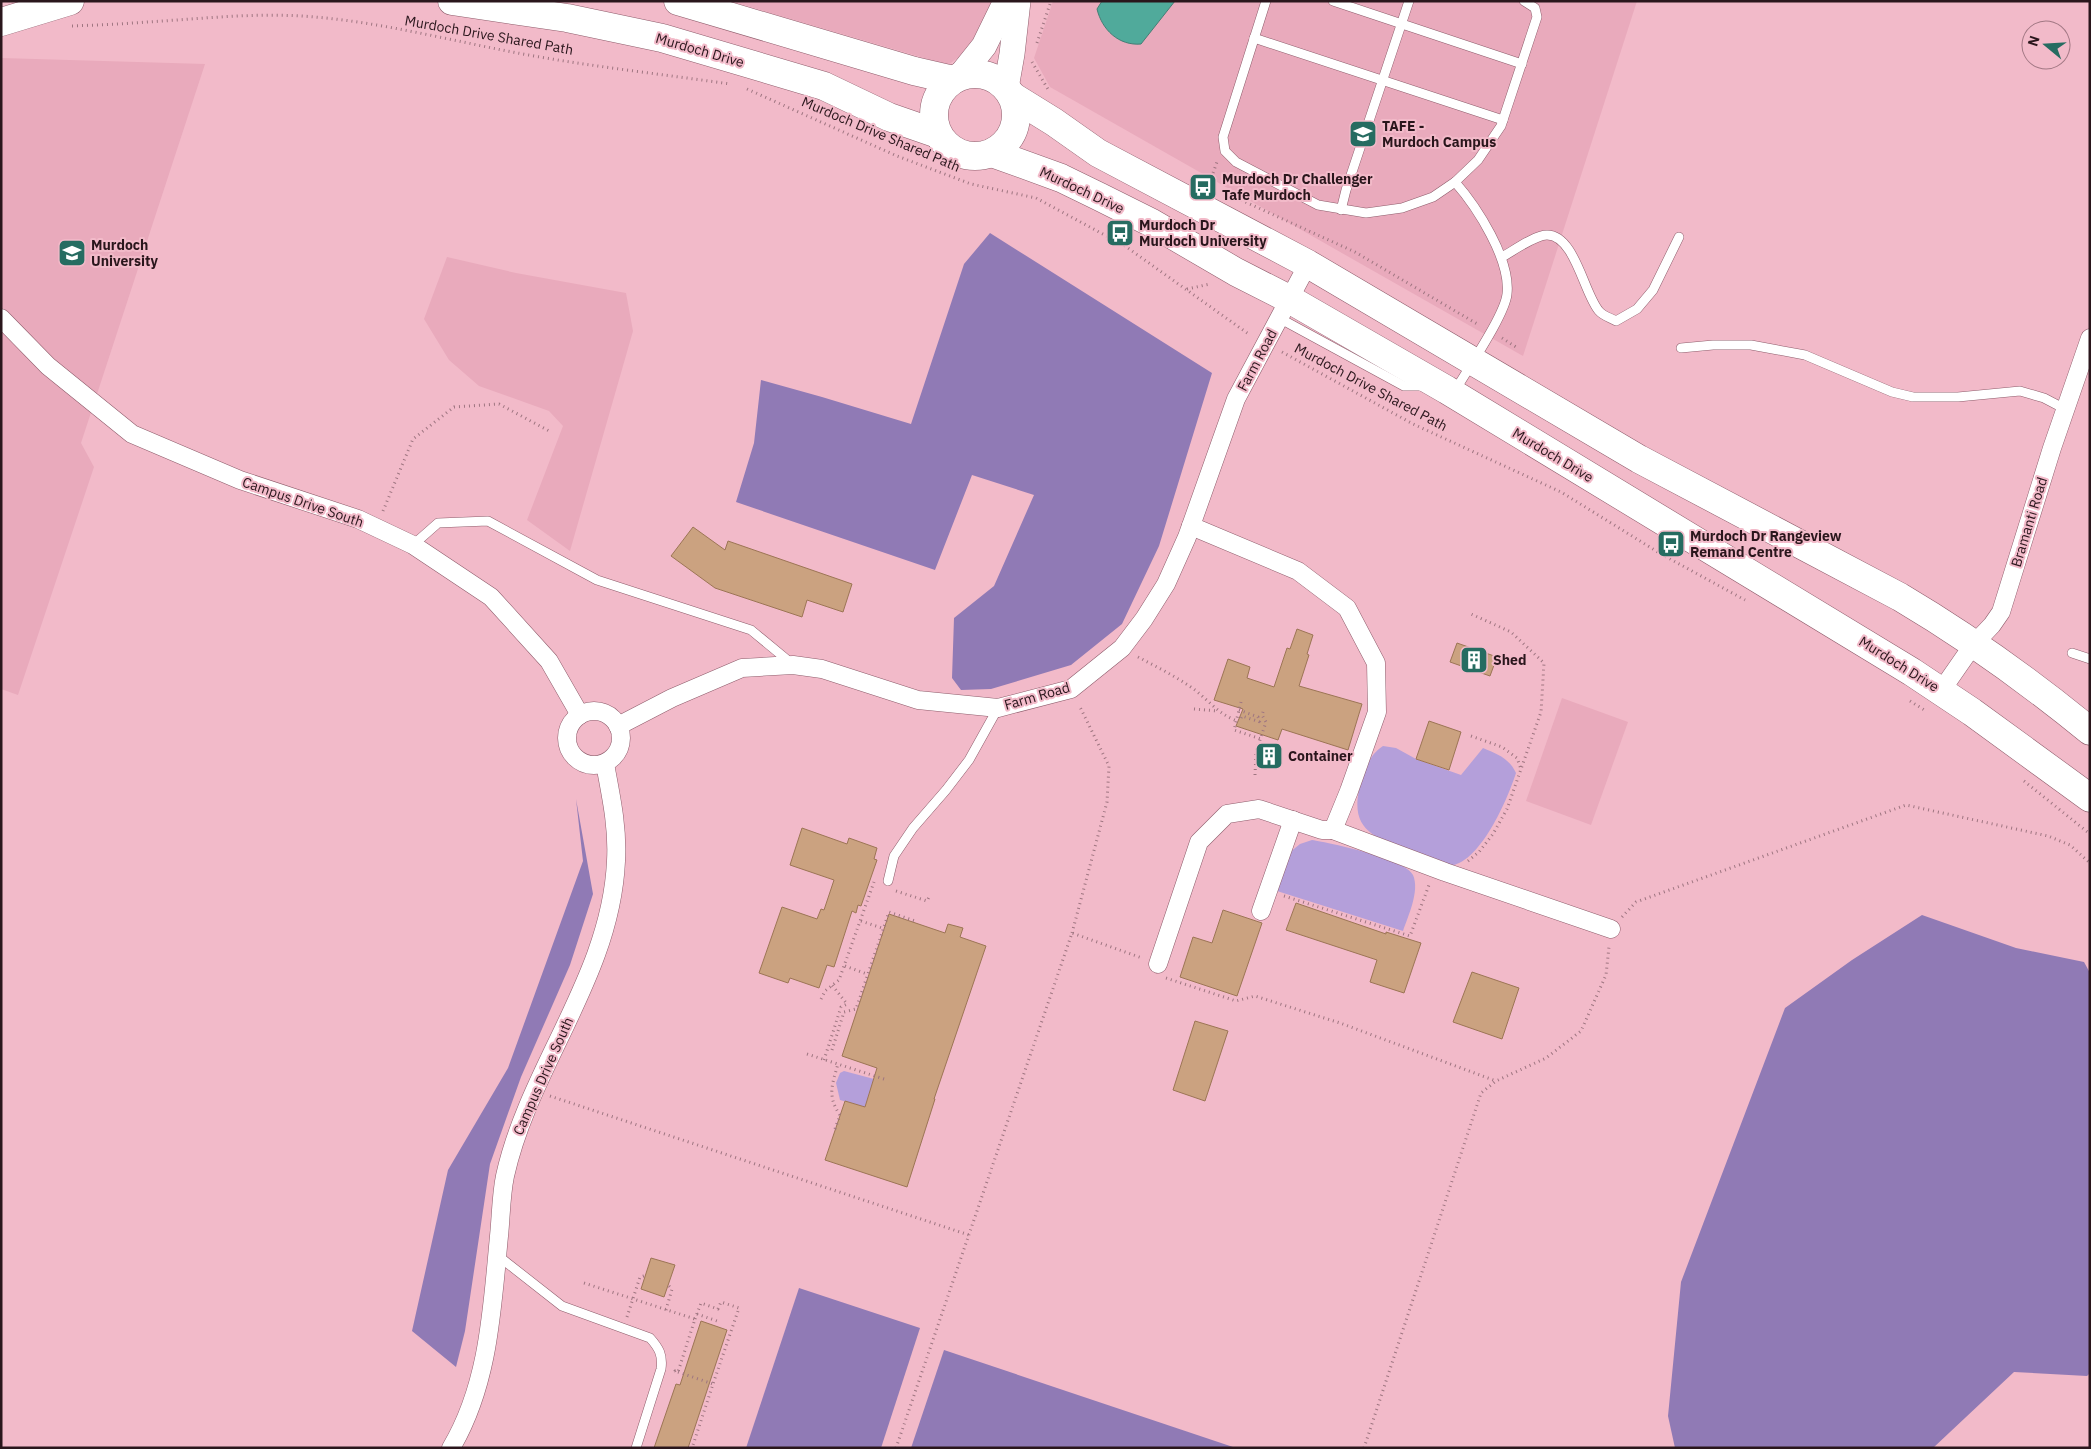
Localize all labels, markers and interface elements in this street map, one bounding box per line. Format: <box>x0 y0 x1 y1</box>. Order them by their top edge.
street label: Murdoch Drive Shared Path <box>403 11 575 59</box>
north arrow <box>2021 20 2071 70</box>
street label: Murdoch Drive <box>654 29 747 71</box>
text: N <box>2024 33 2044 49</box>
street label: Murdoch Drive Shared Path <box>799 92 963 176</box>
place label: TAFE - Murdoch Campus <box>1382 117 1496 151</box>
school or university icon: TAFE - Murdoch Campus <box>1348 119 1378 149</box>
street label: Murdoch Drive <box>1037 163 1127 218</box>
place label: Murdoch Dr Challenger Tafe Murdoch <box>1222 170 1373 204</box>
bus stop icon: Murdoch Dr Challenger Tafe Murdoch <box>1188 172 1218 202</box>
place label: Murdoch Dr Murdoch University <box>1139 216 1267 250</box>
bus stop icon: Murdoch Dr Murdoch University <box>1105 218 1135 248</box>
place label: Murdoch University <box>91 236 158 270</box>
school or university icon: Murdoch University <box>57 238 87 268</box>
street label: Farm Road <box>1233 326 1281 394</box>
street label: Murdoch Drive Shared Path <box>1291 339 1451 435</box>
street label: Murdoch Drive <box>1509 424 1597 486</box>
street label: Campus Drive South <box>240 473 366 531</box>
street label: Bramanti Road <box>2007 475 2051 569</box>
place label: Murdoch Dr Rangeview Remand Centre <box>1690 527 1842 561</box>
bus stop icon: Murdoch Dr Rangeview Remand Centre <box>1656 529 1686 559</box>
street label: Murdoch Drive <box>1856 632 1943 696</box>
building icon: Shed <box>1459 645 1489 675</box>
place label: Shed <box>1493 651 1526 669</box>
street label: Farm Road <box>1002 678 1072 714</box>
building icon: Container <box>1254 741 1284 771</box>
place label: Container <box>1288 747 1353 765</box>
street label: Campus Drive South <box>509 1014 577 1138</box>

